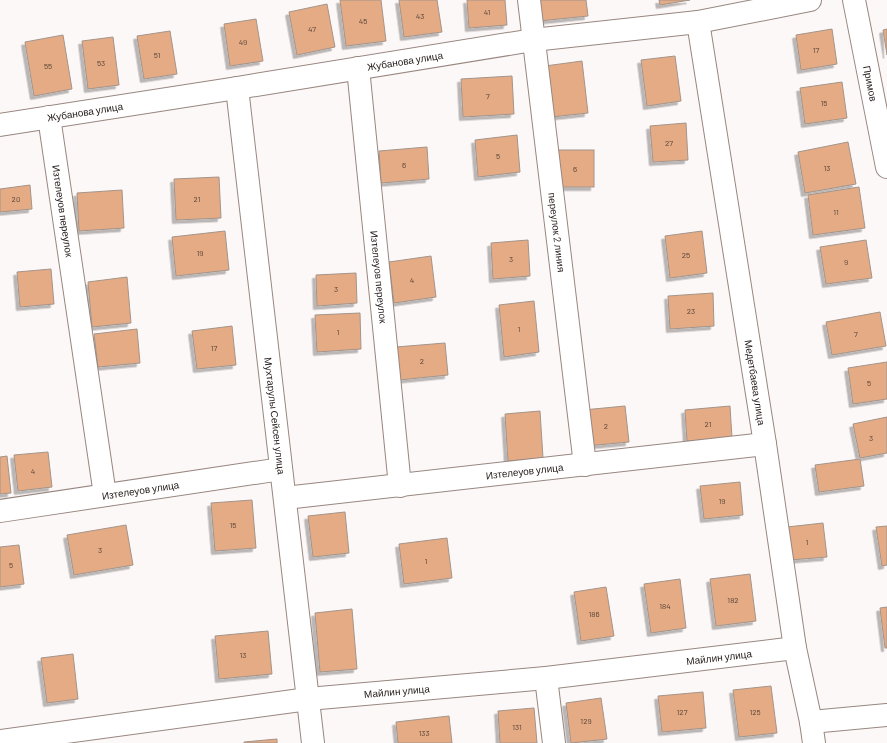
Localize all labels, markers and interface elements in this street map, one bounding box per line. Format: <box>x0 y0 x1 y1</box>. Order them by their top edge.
house number: 41 <box>484 7 490 17</box>
house number: 43 <box>416 11 424 21</box>
house number: 45 <box>359 16 367 26</box>
house number: 47 <box>308 24 316 34</box>
house number: 49 <box>239 37 247 47</box>
house number: 17 <box>813 45 820 55</box>
street label: Жубанова улица <box>366 49 444 73</box>
house number: 51 <box>154 50 161 60</box>
house number: 53 <box>97 58 105 68</box>
house number: 55 <box>44 61 52 71</box>
street label: Примов <box>861 65 880 102</box>
house number: 7 <box>486 91 490 101</box>
house number: 15 <box>821 98 827 108</box>
street label: Жубанова улица <box>46 100 124 124</box>
house number: 27 <box>665 138 673 148</box>
house number: 5 <box>496 151 500 161</box>
house number: 6 <box>402 160 406 170</box>
house number: 13 <box>824 163 830 173</box>
street label: Изтелеуов переулок <box>50 164 76 259</box>
house number: 6 <box>573 164 577 174</box>
street label: переулок 2 линия <box>546 192 568 273</box>
house number: 20 <box>12 194 20 204</box>
house number: 21 <box>194 194 201 204</box>
house number: 11 <box>833 207 839 217</box>
street label: Изтелеуов переулок <box>368 230 390 325</box>
house number: 19 <box>197 248 203 258</box>
house number: 25 <box>682 250 690 260</box>
house number: 3 <box>509 254 513 264</box>
house number: 9 <box>844 257 848 267</box>
house number: 4 <box>410 275 414 285</box>
house number: 3 <box>334 284 338 294</box>
house number: 23 <box>687 306 695 316</box>
house number: 1 <box>518 324 521 334</box>
house number: 1 <box>337 327 340 337</box>
house number: 7 <box>854 329 858 339</box>
street label: Медетбаева улица <box>743 339 768 427</box>
house number: 17 <box>211 343 218 353</box>
house number: 2 <box>420 356 424 366</box>
street label: Мухтарулы Сейсен улица <box>262 357 288 475</box>
house number: 5 <box>867 378 871 388</box>
house number: 21 <box>705 419 712 429</box>
house number: 2 <box>604 421 608 431</box>
house number: 3 <box>869 433 873 443</box>
street label: Изтелеуов улица <box>485 461 564 481</box>
house number: 4 <box>31 466 35 476</box>
street label: Изтелеуов улица <box>101 478 180 502</box>
house number: 19 <box>719 496 725 506</box>
house number: 15 <box>230 520 236 530</box>
house number: 1 <box>806 537 809 547</box>
house number: 3 <box>98 545 102 555</box>
house number: 1 <box>425 556 428 566</box>
house number: 5 <box>9 560 13 570</box>
house number: 182 <box>727 595 739 605</box>
house number: 184 <box>659 601 671 611</box>
house number: 186 <box>588 609 600 619</box>
street label: Майлин улица <box>685 647 753 667</box>
house number: 13 <box>240 650 246 660</box>
street label: Майлин улица <box>363 682 431 700</box>
house number: 127 <box>677 707 688 717</box>
house number: 125 <box>749 707 761 717</box>
house number: 129 <box>580 716 592 726</box>
house number: 131 <box>512 722 522 732</box>
house number: 133 <box>418 728 430 738</box>

